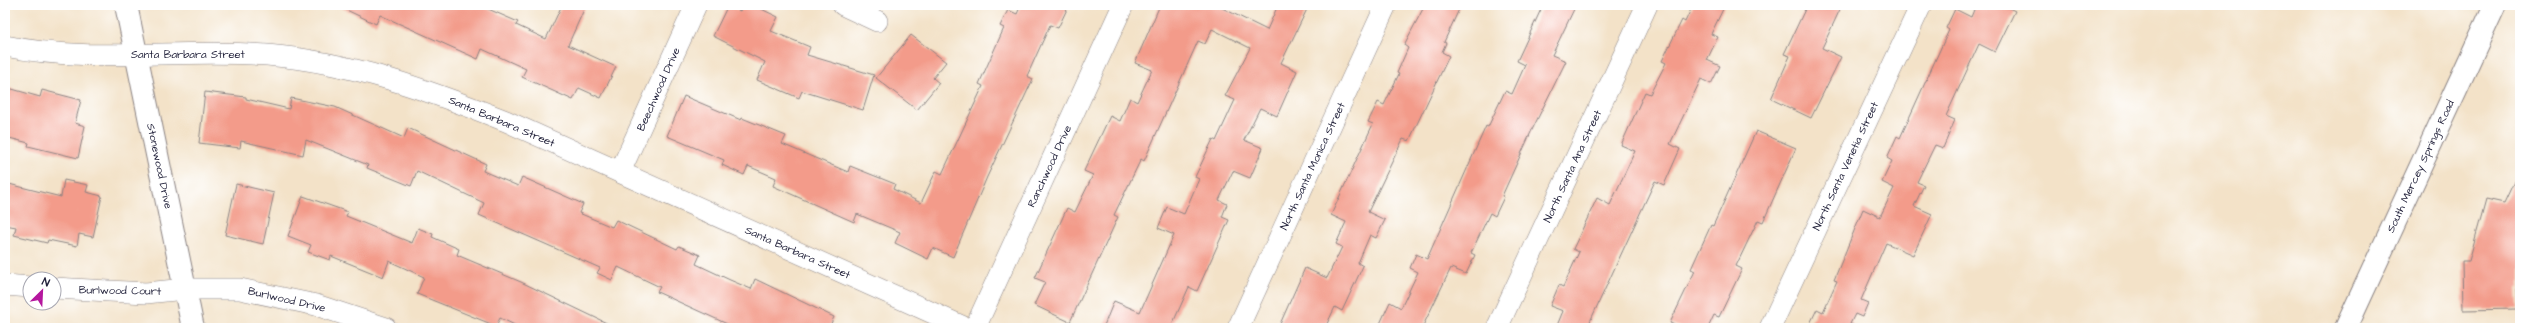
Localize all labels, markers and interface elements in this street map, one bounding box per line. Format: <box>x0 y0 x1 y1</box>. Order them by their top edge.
street label: Beechwood Drive <box>633 45 684 133</box>
street label: Santa Barbara Street <box>131 47 245 62</box>
street label: Santa Barbara Street <box>446 92 558 151</box>
street label: South Mercey Springs Road <box>2383 97 2459 235</box>
street label: North Santa Monica Street <box>1276 99 1349 233</box>
street label: North Santa Venetia Street <box>1809 99 1882 233</box>
street label: North Santa Ana Street <box>1540 107 1605 225</box>
street label: Stonewood Drive <box>143 122 176 210</box>
street label: Ranchwood Drive <box>1024 123 1075 210</box>
street label: Santa Barbara Street <box>743 222 853 283</box>
north arrow <box>22 271 62 311</box>
text: N <box>40 274 52 291</box>
street label: Burlwood Court <box>79 282 162 299</box>
street label: Burlwood Drive <box>247 283 327 316</box>

